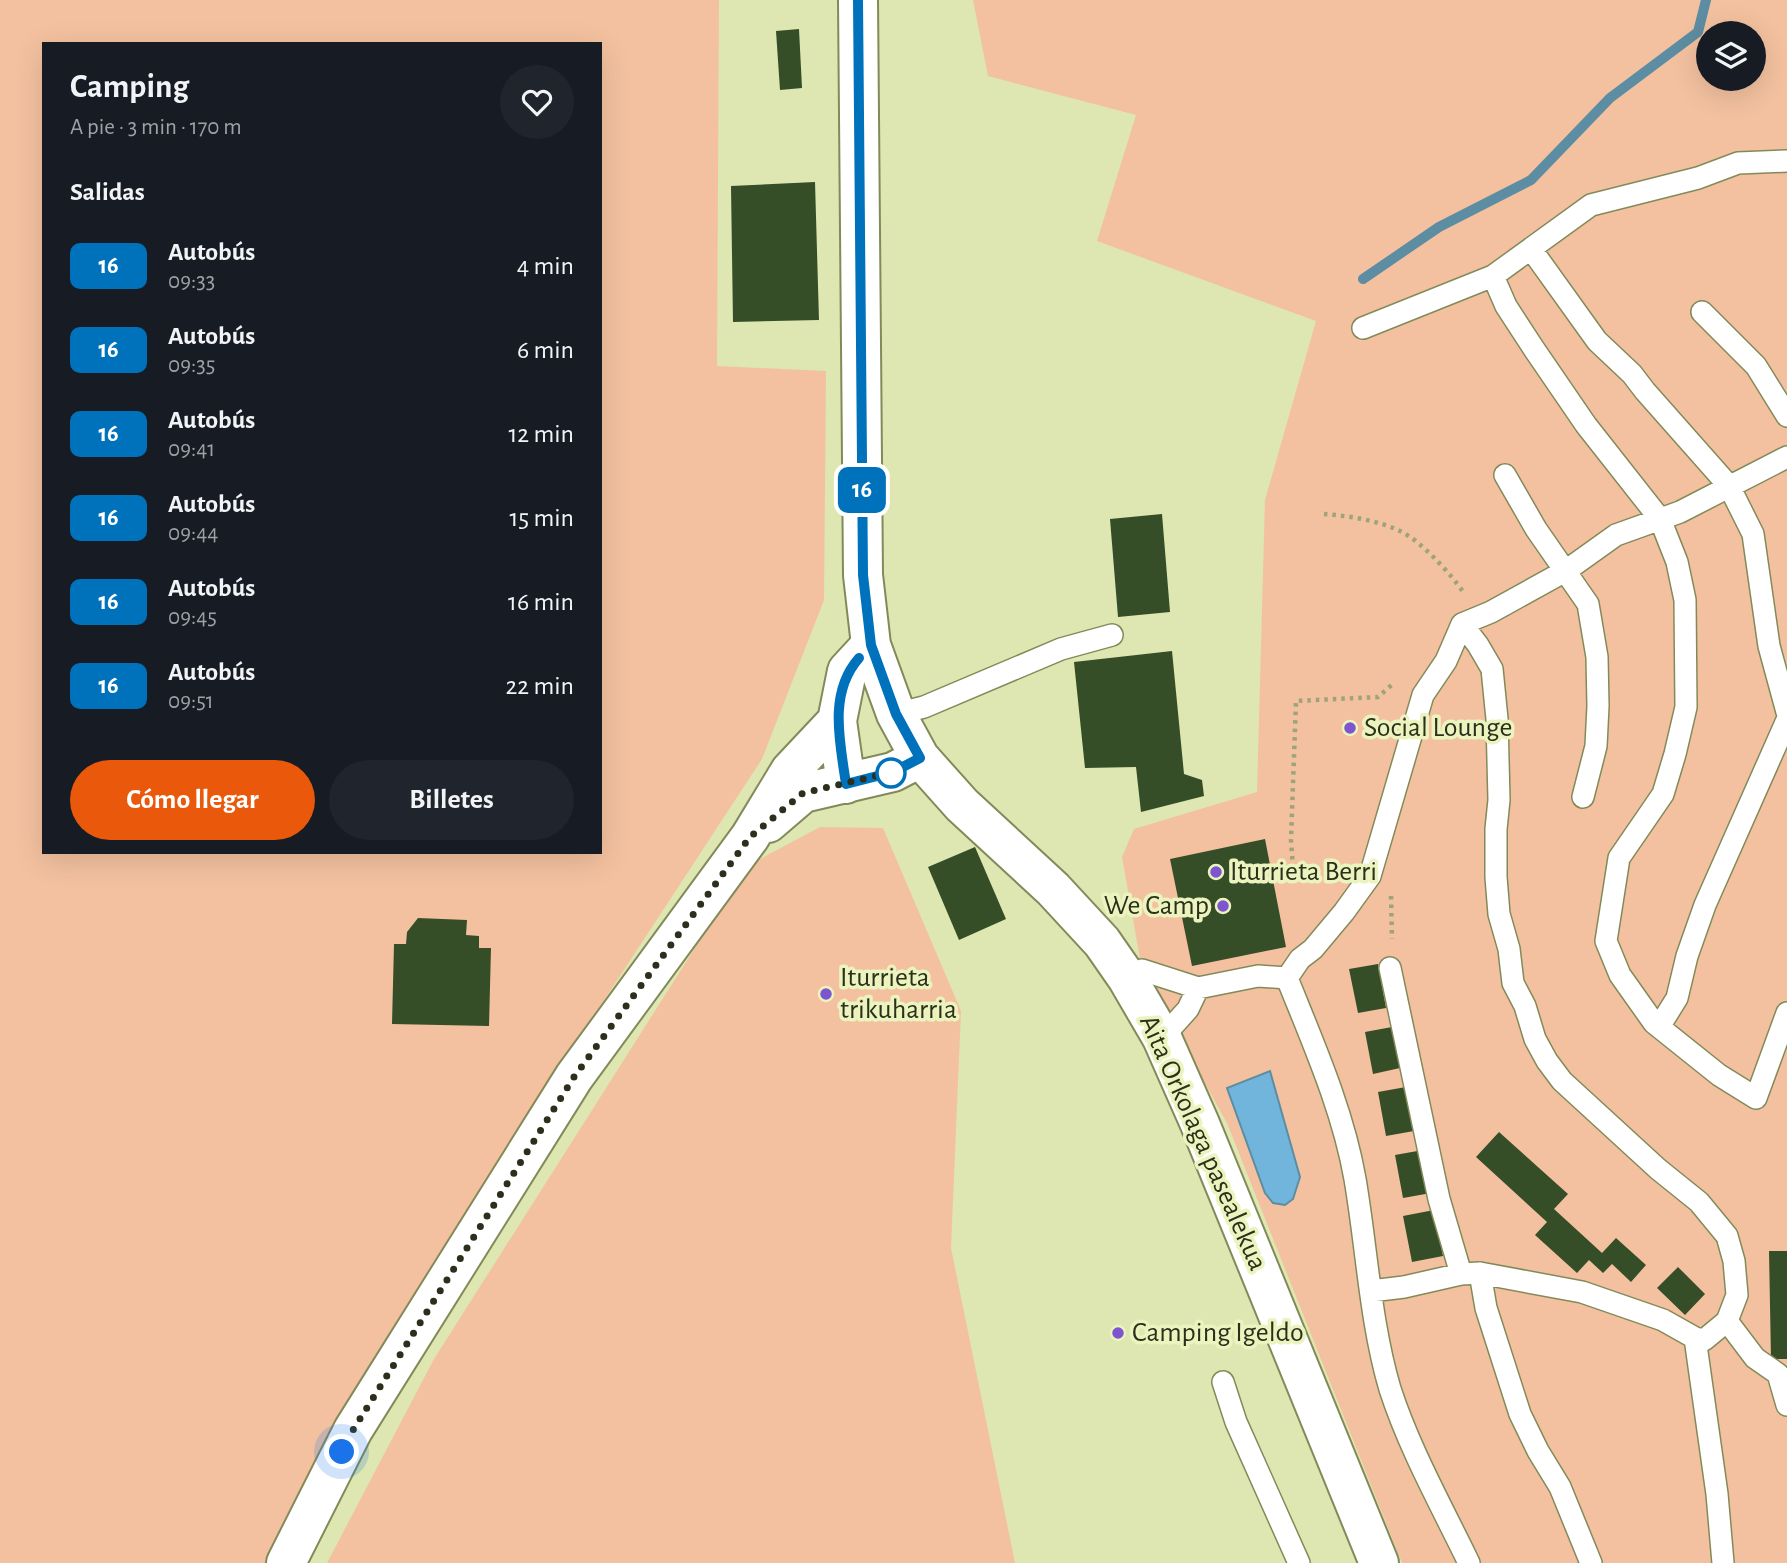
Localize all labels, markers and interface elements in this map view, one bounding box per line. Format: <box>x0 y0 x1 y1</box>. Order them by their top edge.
map controls <box>1696 21 1766 91</box>
button: layers <box>1696 21 1766 91</box>
button: heart <box>500 65 574 139</box>
text: Camping <box>70 71 189 104</box>
text: A pie · 3 min · 170 m <box>70 116 242 139</box>
text: Salidas <box>70 179 145 205</box>
text: Autobús <box>168 239 255 265</box>
text: 4 min <box>517 253 574 279</box>
text: 16 <box>98 254 119 278</box>
text: 09:33 <box>168 270 215 293</box>
text: Autobús <box>168 323 255 349</box>
text: 6 min <box>517 337 574 363</box>
text: 16 <box>98 338 119 362</box>
text: 09:35 <box>168 354 215 377</box>
text: Autobús <box>168 407 255 433</box>
text: 12 min <box>508 421 574 447</box>
text: 16 <box>98 422 119 446</box>
text: 09:41 <box>168 438 215 461</box>
line badge: 16 <box>830 467 894 513</box>
text: 16 <box>852 478 872 502</box>
text: Autobús <box>168 491 255 517</box>
text: 15 min <box>509 505 574 531</box>
text: 16 <box>98 506 119 530</box>
text: 09:44 <box>168 522 218 545</box>
text: Autobús <box>168 575 255 601</box>
text: 16 min <box>508 589 574 615</box>
text: 16 <box>98 590 119 614</box>
text: 09:45 <box>168 606 217 629</box>
text: Autobús <box>168 659 255 685</box>
text: 22 min <box>506 673 574 699</box>
text: 16 <box>98 674 119 698</box>
text: 09:51 <box>168 690 214 713</box>
place label: Social Lounge <box>1364 714 1512 742</box>
marker: Social Lounge <box>1342 720 1358 736</box>
unlabelled marker <box>876 758 906 788</box>
button: Cómo llegar <box>70 760 315 840</box>
button: Billetes <box>329 760 574 840</box>
place label: Iturrieta Berri <box>1230 858 1377 886</box>
marker: Iturrieta Berri <box>1208 864 1224 880</box>
place label: We Camp <box>1104 892 1209 920</box>
marker: We Camp <box>1215 898 1231 914</box>
place label: Iturrieta trikuharria <box>840 964 957 1024</box>
marker: Iturrieta trikuharria <box>818 986 834 1002</box>
street label: Aita Orkolaga pasealekua <box>1134 1011 1272 1275</box>
place label: Camping Igeldo <box>1132 1319 1304 1347</box>
marker: Camping Igeldo <box>1110 1325 1126 1341</box>
your location <box>324 1434 359 1469</box>

